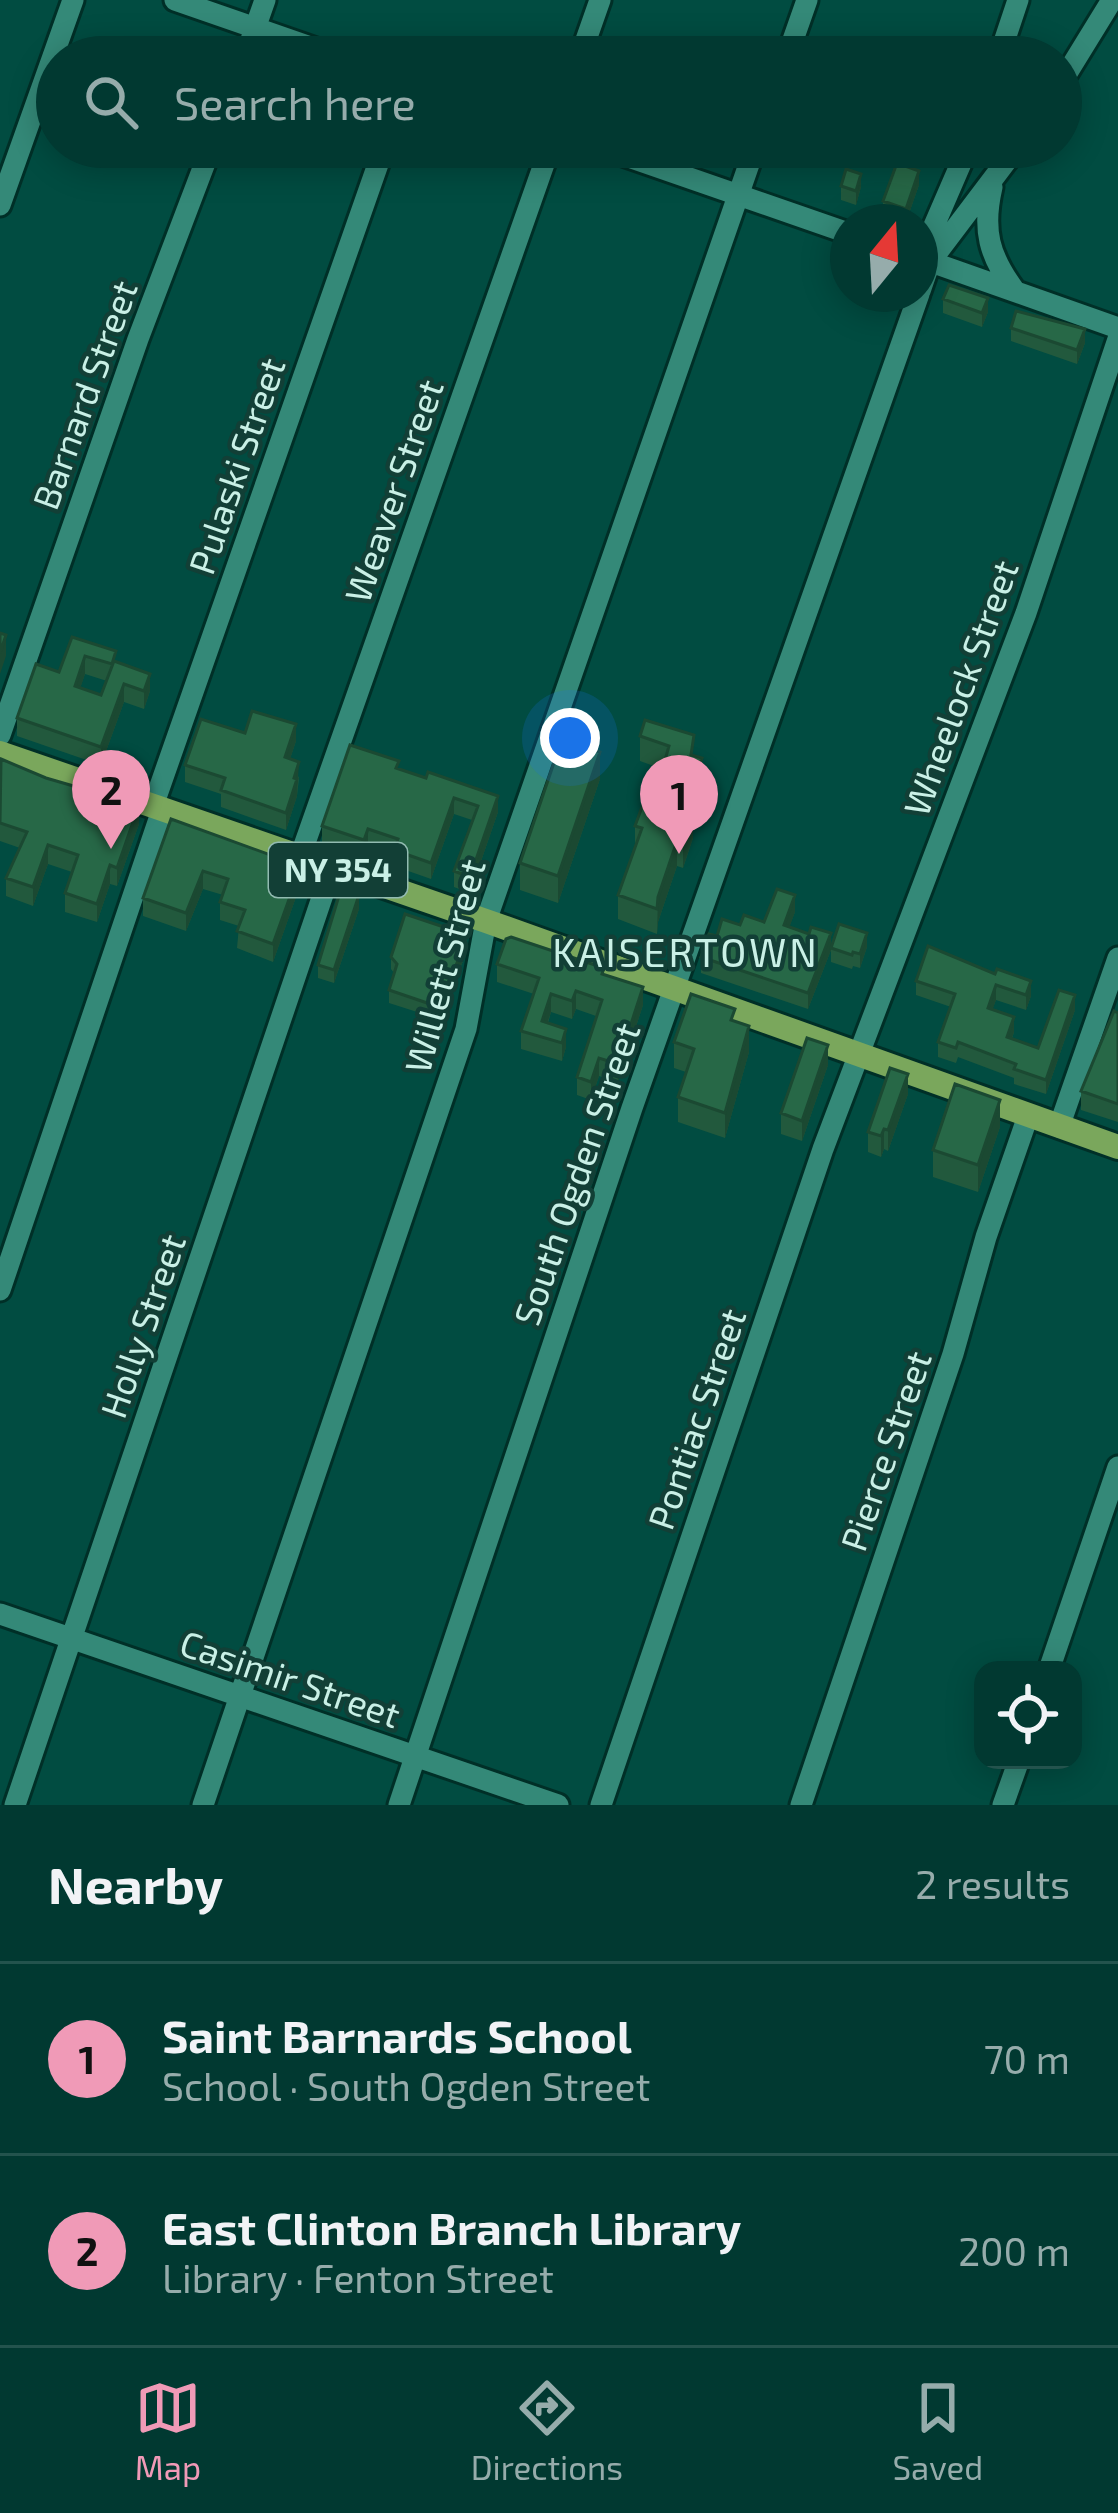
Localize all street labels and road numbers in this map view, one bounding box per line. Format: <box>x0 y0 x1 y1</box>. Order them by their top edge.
street label: Barnard Street <box>22 274 145 515</box>
street label: Pulaski Street <box>178 352 293 579</box>
street label: Weaver Street <box>334 374 451 607</box>
street label: Wheelock Street <box>893 554 1026 821</box>
road number: NY 354 <box>269 843 407 897</box>
street label: Willett Street <box>394 854 493 1077</box>
street label: South Ogden Street <box>504 1017 647 1330</box>
street label: Holly Street <box>90 1228 193 1423</box>
street label: Pontiac Street <box>638 1303 753 1534</box>
street label: Pierce Street <box>830 1345 939 1556</box>
street label: Casimir Street <box>175 1620 406 1735</box>

